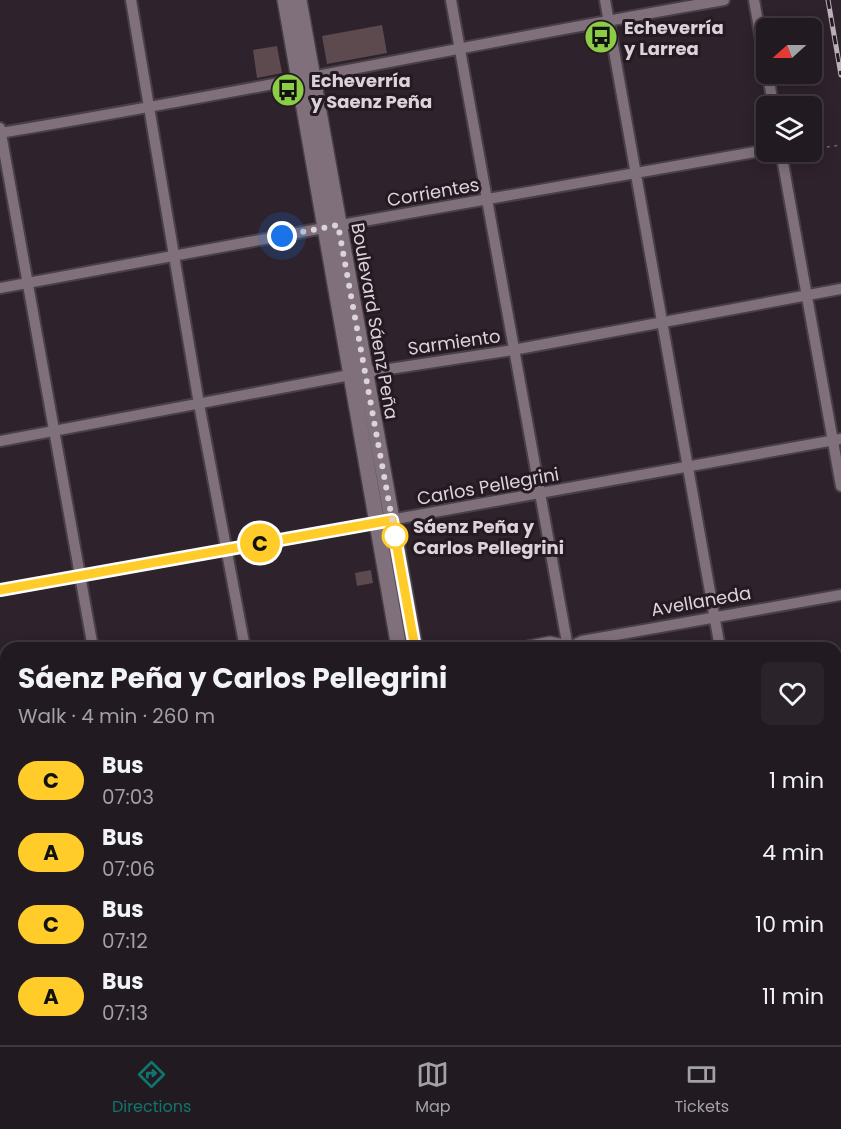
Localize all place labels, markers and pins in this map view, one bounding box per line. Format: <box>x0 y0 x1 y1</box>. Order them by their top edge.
place label: Echeverría y Larrea <box>623 15 724 61</box>
bus stop icon: Echeverría y Larrea <box>583 19 619 55</box>
place label: Echeverría y Saenz Peña <box>310 68 432 114</box>
bus stop icon: Echeverría y Saenz Peña <box>270 72 306 108</box>
place label: Sáenz Peña y Carlos Pellegrini <box>413 514 564 560</box>
marker: Sáenz Peña y Carlos Pellegrini <box>382 523 408 549</box>

